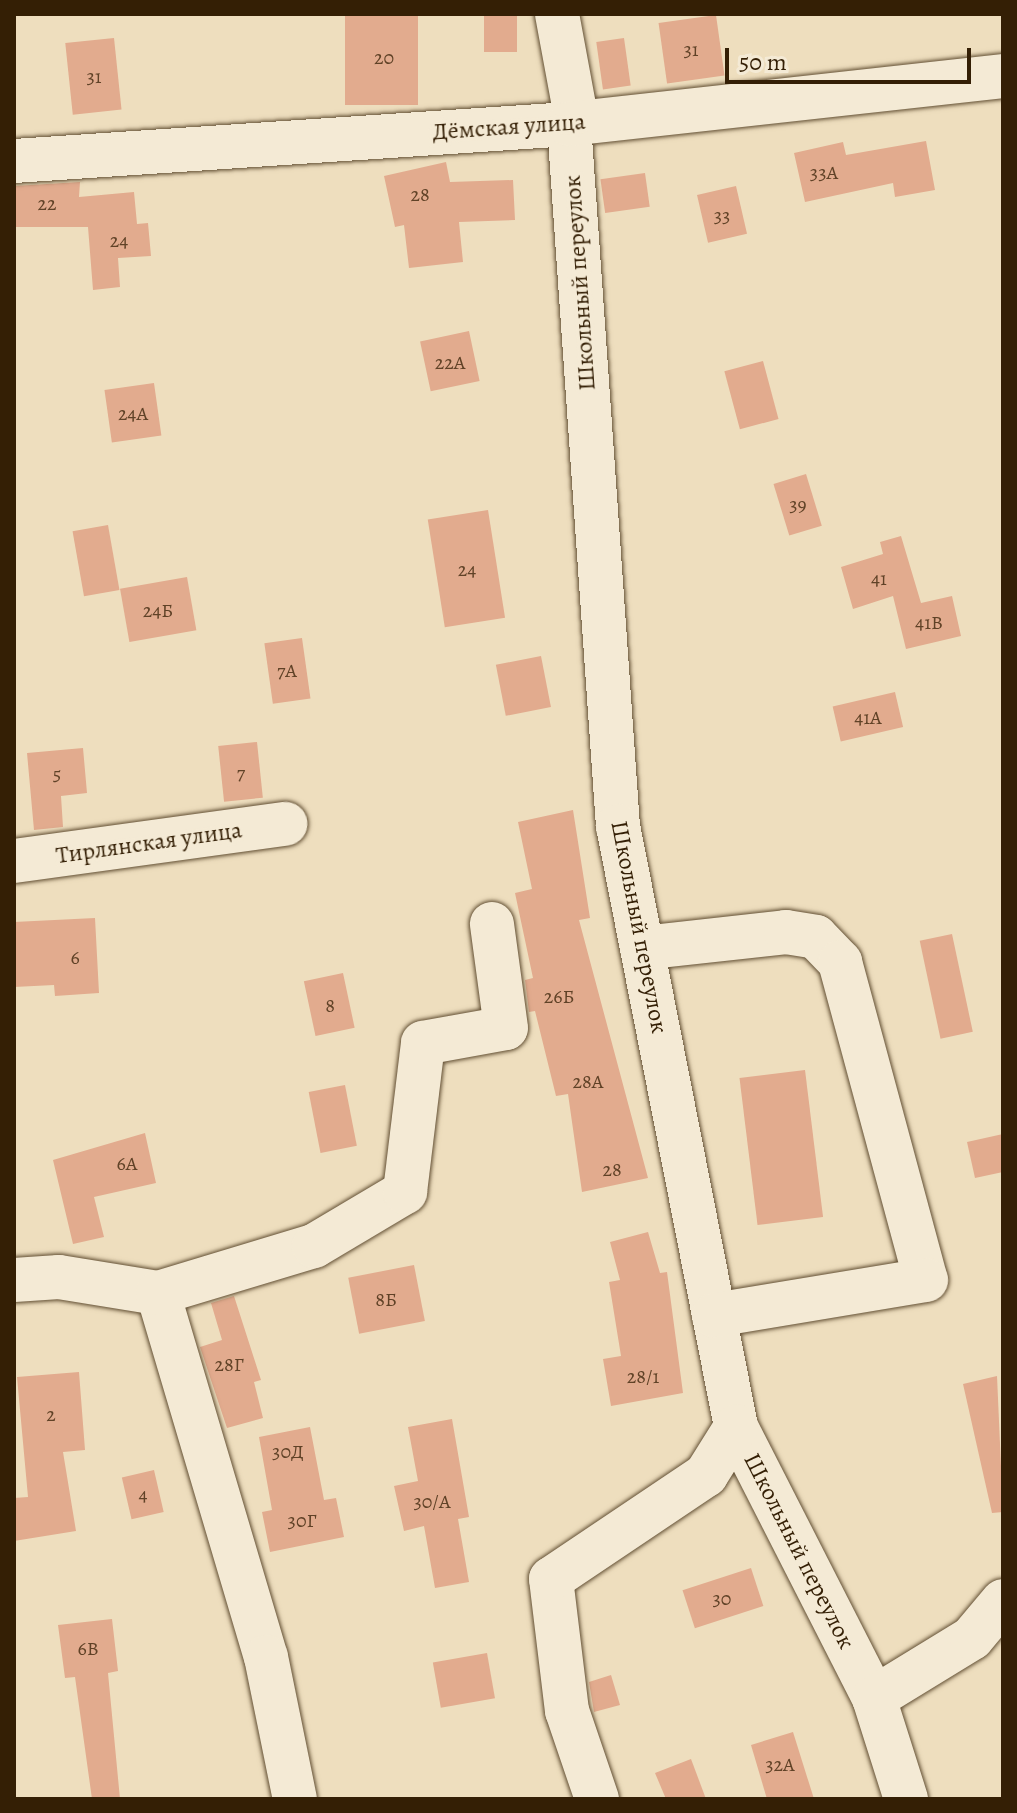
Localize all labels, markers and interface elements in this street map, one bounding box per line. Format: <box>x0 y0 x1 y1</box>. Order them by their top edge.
scale bar <box>729 32 975 82</box>
house number: 31 <box>683 37 699 61</box>
house number: 20 <box>374 45 394 69</box>
text: 50 m <box>739 46 787 78</box>
house number: 31 <box>86 64 102 88</box>
street label: Дёмская улица <box>431 107 587 147</box>
house number: 33А <box>810 160 838 184</box>
street label: Школьный переулок <box>558 174 602 392</box>
house number: 28 <box>410 182 430 206</box>
house number: 22 <box>38 191 56 215</box>
house number: 33 <box>714 203 730 227</box>
house number: 24 <box>110 228 128 252</box>
house number: 22А <box>435 350 465 374</box>
house number: 24А <box>118 401 148 425</box>
house number: 39 <box>789 492 807 516</box>
house number: 24 <box>458 557 476 581</box>
house number: 41 <box>871 566 887 590</box>
house number: 24Б <box>143 598 173 622</box>
house number: 41В <box>915 610 943 634</box>
house number: 7А <box>277 658 297 682</box>
house number: 41А <box>854 705 882 729</box>
house number: 7 <box>237 760 245 784</box>
house number: 5 <box>53 761 61 785</box>
street label: Тирлянская улица <box>54 816 244 870</box>
street label: Школьный переулок <box>604 818 674 1036</box>
house number: 6 <box>70 945 80 969</box>
house number: 26Б <box>544 984 574 1008</box>
house number: 8 <box>325 993 335 1017</box>
house number: 28А <box>573 1069 603 1093</box>
house number: 6А <box>117 1151 137 1175</box>
house number: 28 <box>602 1157 622 1181</box>
house number: 8Б <box>375 1287 397 1311</box>
house number: 28Г <box>214 1352 244 1376</box>
house number: 28/1 <box>627 1364 659 1388</box>
house number: 2 <box>46 1402 56 1426</box>
house number: 30Д <box>272 1439 304 1463</box>
street label: Школьный переулок <box>737 1448 861 1654</box>
house number: 4 <box>138 1482 148 1506</box>
house number: 30/А <box>413 1489 451 1513</box>
house number: 30Г <box>288 1508 316 1532</box>
house number: 30 <box>713 1586 731 1610</box>
house number: 6В <box>77 1636 99 1660</box>
house number: 32А <box>765 1752 795 1776</box>

